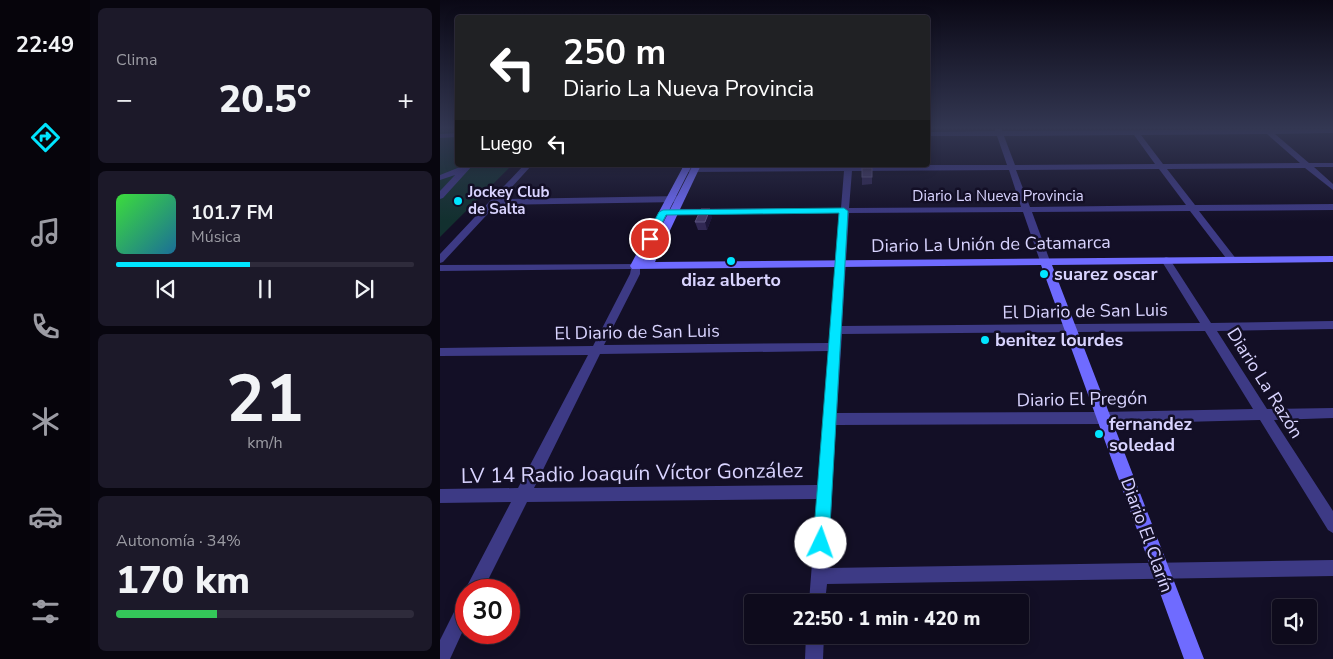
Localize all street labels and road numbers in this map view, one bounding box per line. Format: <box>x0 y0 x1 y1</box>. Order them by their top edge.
street label: Diario La Nueva Provincia <box>912 186 1084 206</box>
street label: Diario La Unión de Catamarca <box>871 230 1111 258</box>
street label: El Diario de San Luis <box>1002 298 1168 324</box>
street label: El Diario de San Luis <box>554 319 720 345</box>
street label: Diario La Razón <box>1221 323 1309 443</box>
street label: Diario El Pregón <box>1016 386 1148 412</box>
street label: LV 14 Radio Joaquín Víctor González <box>461 456 804 490</box>
street label: Diario El Clarín <box>1115 474 1179 596</box>

